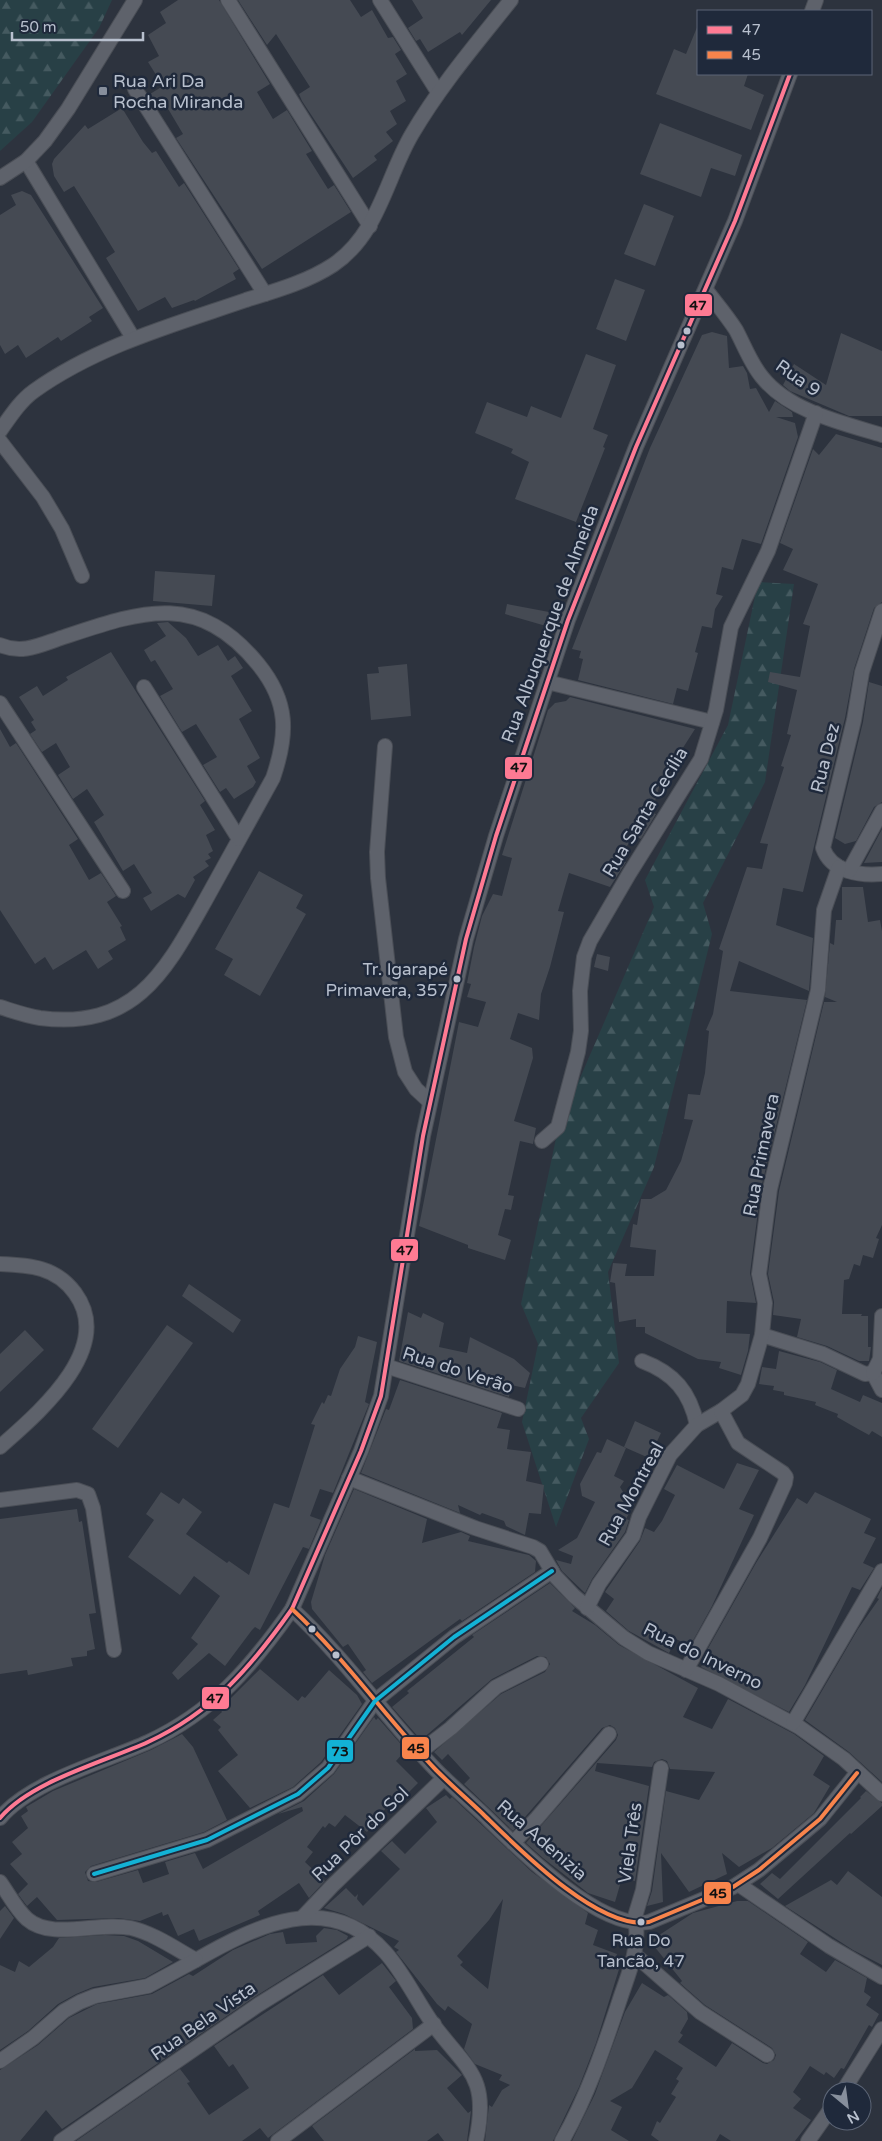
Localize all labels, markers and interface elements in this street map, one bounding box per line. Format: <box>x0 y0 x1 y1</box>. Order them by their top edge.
scale bar <box>12 10 144 42</box>
legend <box>697 10 872 75</box>
text: 50 m <box>20 18 57 36</box>
text: 47 <box>742 21 761 39</box>
text: 45 <box>742 46 761 64</box>
place label: Rua Ari Da Rocha Miranda <box>113 70 243 113</box>
marker: Rua Ari Da Rocha Miranda <box>97 85 109 97</box>
line badge: 47 <box>684 293 713 317</box>
text: 47 <box>689 297 707 314</box>
unlabelled marker <box>682 326 692 336</box>
unlabelled marker <box>676 340 686 350</box>
street label: Rua 9 <box>771 355 825 401</box>
street label: Rua Albuquerque de Almeida <box>497 502 603 746</box>
street label: Rua Dez <box>806 721 844 795</box>
street label: Rua Santa Cecília <box>598 743 692 881</box>
line badge: 47 <box>504 756 533 780</box>
text: 47 <box>510 759 528 776</box>
place label: Tr. Igarapé Primavera, 357 <box>326 959 448 1001</box>
marker: Tr. Igarapé Primavera, 357 <box>452 974 462 984</box>
street label: Rua Primavera <box>738 1092 784 1218</box>
line badge: 47 <box>390 1238 419 1262</box>
text: 47 <box>396 1242 414 1259</box>
street label: Rua do Verão <box>400 1342 516 1398</box>
street label: Rua Montreal <box>593 1438 669 1550</box>
street label: Rua do Inverno <box>640 1618 766 1694</box>
unlabelled marker <box>307 1624 317 1634</box>
unlabelled marker <box>331 1650 341 1660</box>
line badge: 47 <box>201 1686 230 1710</box>
text: 47 <box>206 1690 224 1707</box>
line badge: 45 <box>401 1736 430 1760</box>
line badge: 73 <box>326 1739 354 1763</box>
text: 45 <box>407 1740 425 1757</box>
text: 73 <box>331 1743 349 1760</box>
street label: Rua Pôr do Sol <box>307 1782 413 1886</box>
street label: Rua Adenizia <box>492 1795 592 1885</box>
street label: Viela Três <box>613 1801 647 1885</box>
line badge: 45 <box>703 1881 732 1905</box>
text: 45 <box>709 1885 727 1902</box>
marker: Rua Do Tancão, 47 <box>636 1917 646 1927</box>
place label: Rua Do Tancão, 47 <box>597 1930 685 1972</box>
street label: Rua Bela Vista <box>146 1977 260 2065</box>
north arrow <box>822 2081 872 2131</box>
text: N <box>844 2107 862 2127</box>

